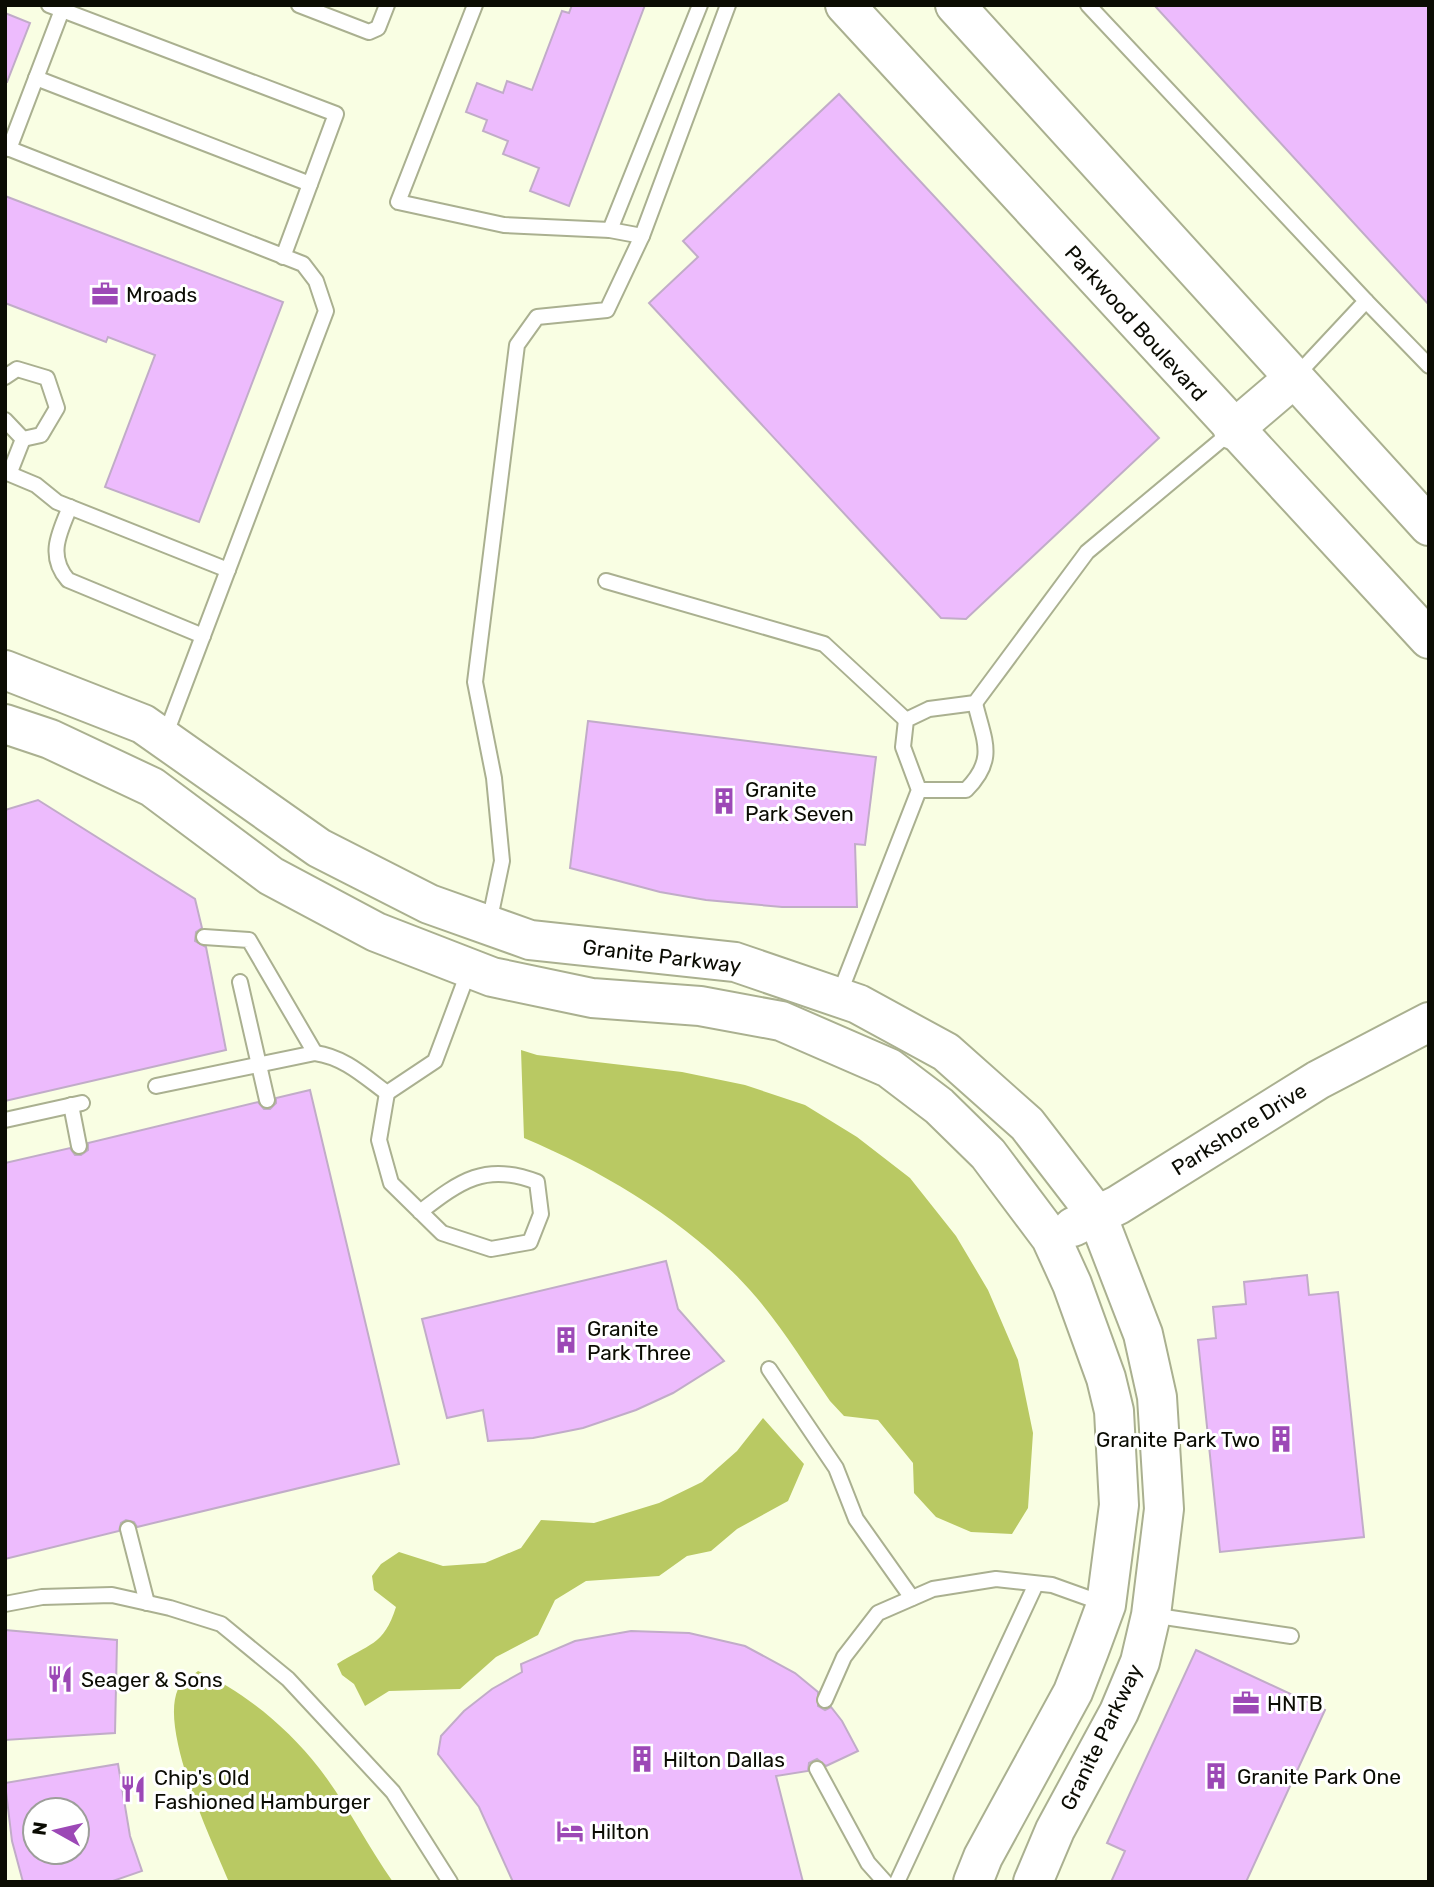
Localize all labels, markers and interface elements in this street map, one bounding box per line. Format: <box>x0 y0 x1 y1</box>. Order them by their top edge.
street label: Parkwood Boulevard <box>1060 240 1212 406</box>
office icon: Mroads <box>90 279 120 309</box>
place label: Mroads <box>126 282 197 307</box>
place label: Granite Park Seven <box>745 777 854 826</box>
building icon: Granite Park Seven <box>709 786 739 816</box>
street label: Granite Parkway <box>581 934 743 978</box>
street label: Parkshore Drive <box>1167 1078 1311 1180</box>
place label: Granite Park Three <box>587 1316 691 1365</box>
building icon: Granite Park Three <box>551 1325 581 1355</box>
building icon: Granite Park Two <box>1266 1424 1296 1454</box>
place label: Granite Park Two <box>1096 1427 1260 1452</box>
street label: Granite Parkway <box>1055 1659 1147 1814</box>
restaurant icon: Seager & Sons <box>45 1664 75 1694</box>
place label: Seager & Sons <box>81 1667 223 1692</box>
office icon: HNTB <box>1231 1688 1261 1718</box>
place label: HNTB <box>1267 1691 1323 1716</box>
building icon: Hilton Dallas <box>627 1744 657 1774</box>
place label: Hilton Dallas <box>663 1747 785 1772</box>
building icon: Granite Park One <box>1201 1761 1231 1791</box>
place label: Granite Park One <box>1237 1764 1401 1789</box>
place label: Chip's Old Fashioned Hamburger <box>154 1765 370 1814</box>
restaurant icon: Chip's Old Fashioned Hamburger <box>118 1774 148 1804</box>
north arrow <box>21 1796 91 1866</box>
hotel icon: Hilton <box>555 1816 585 1846</box>
place label: Hilton <box>591 1819 649 1844</box>
text: N <box>27 1820 52 1837</box>

